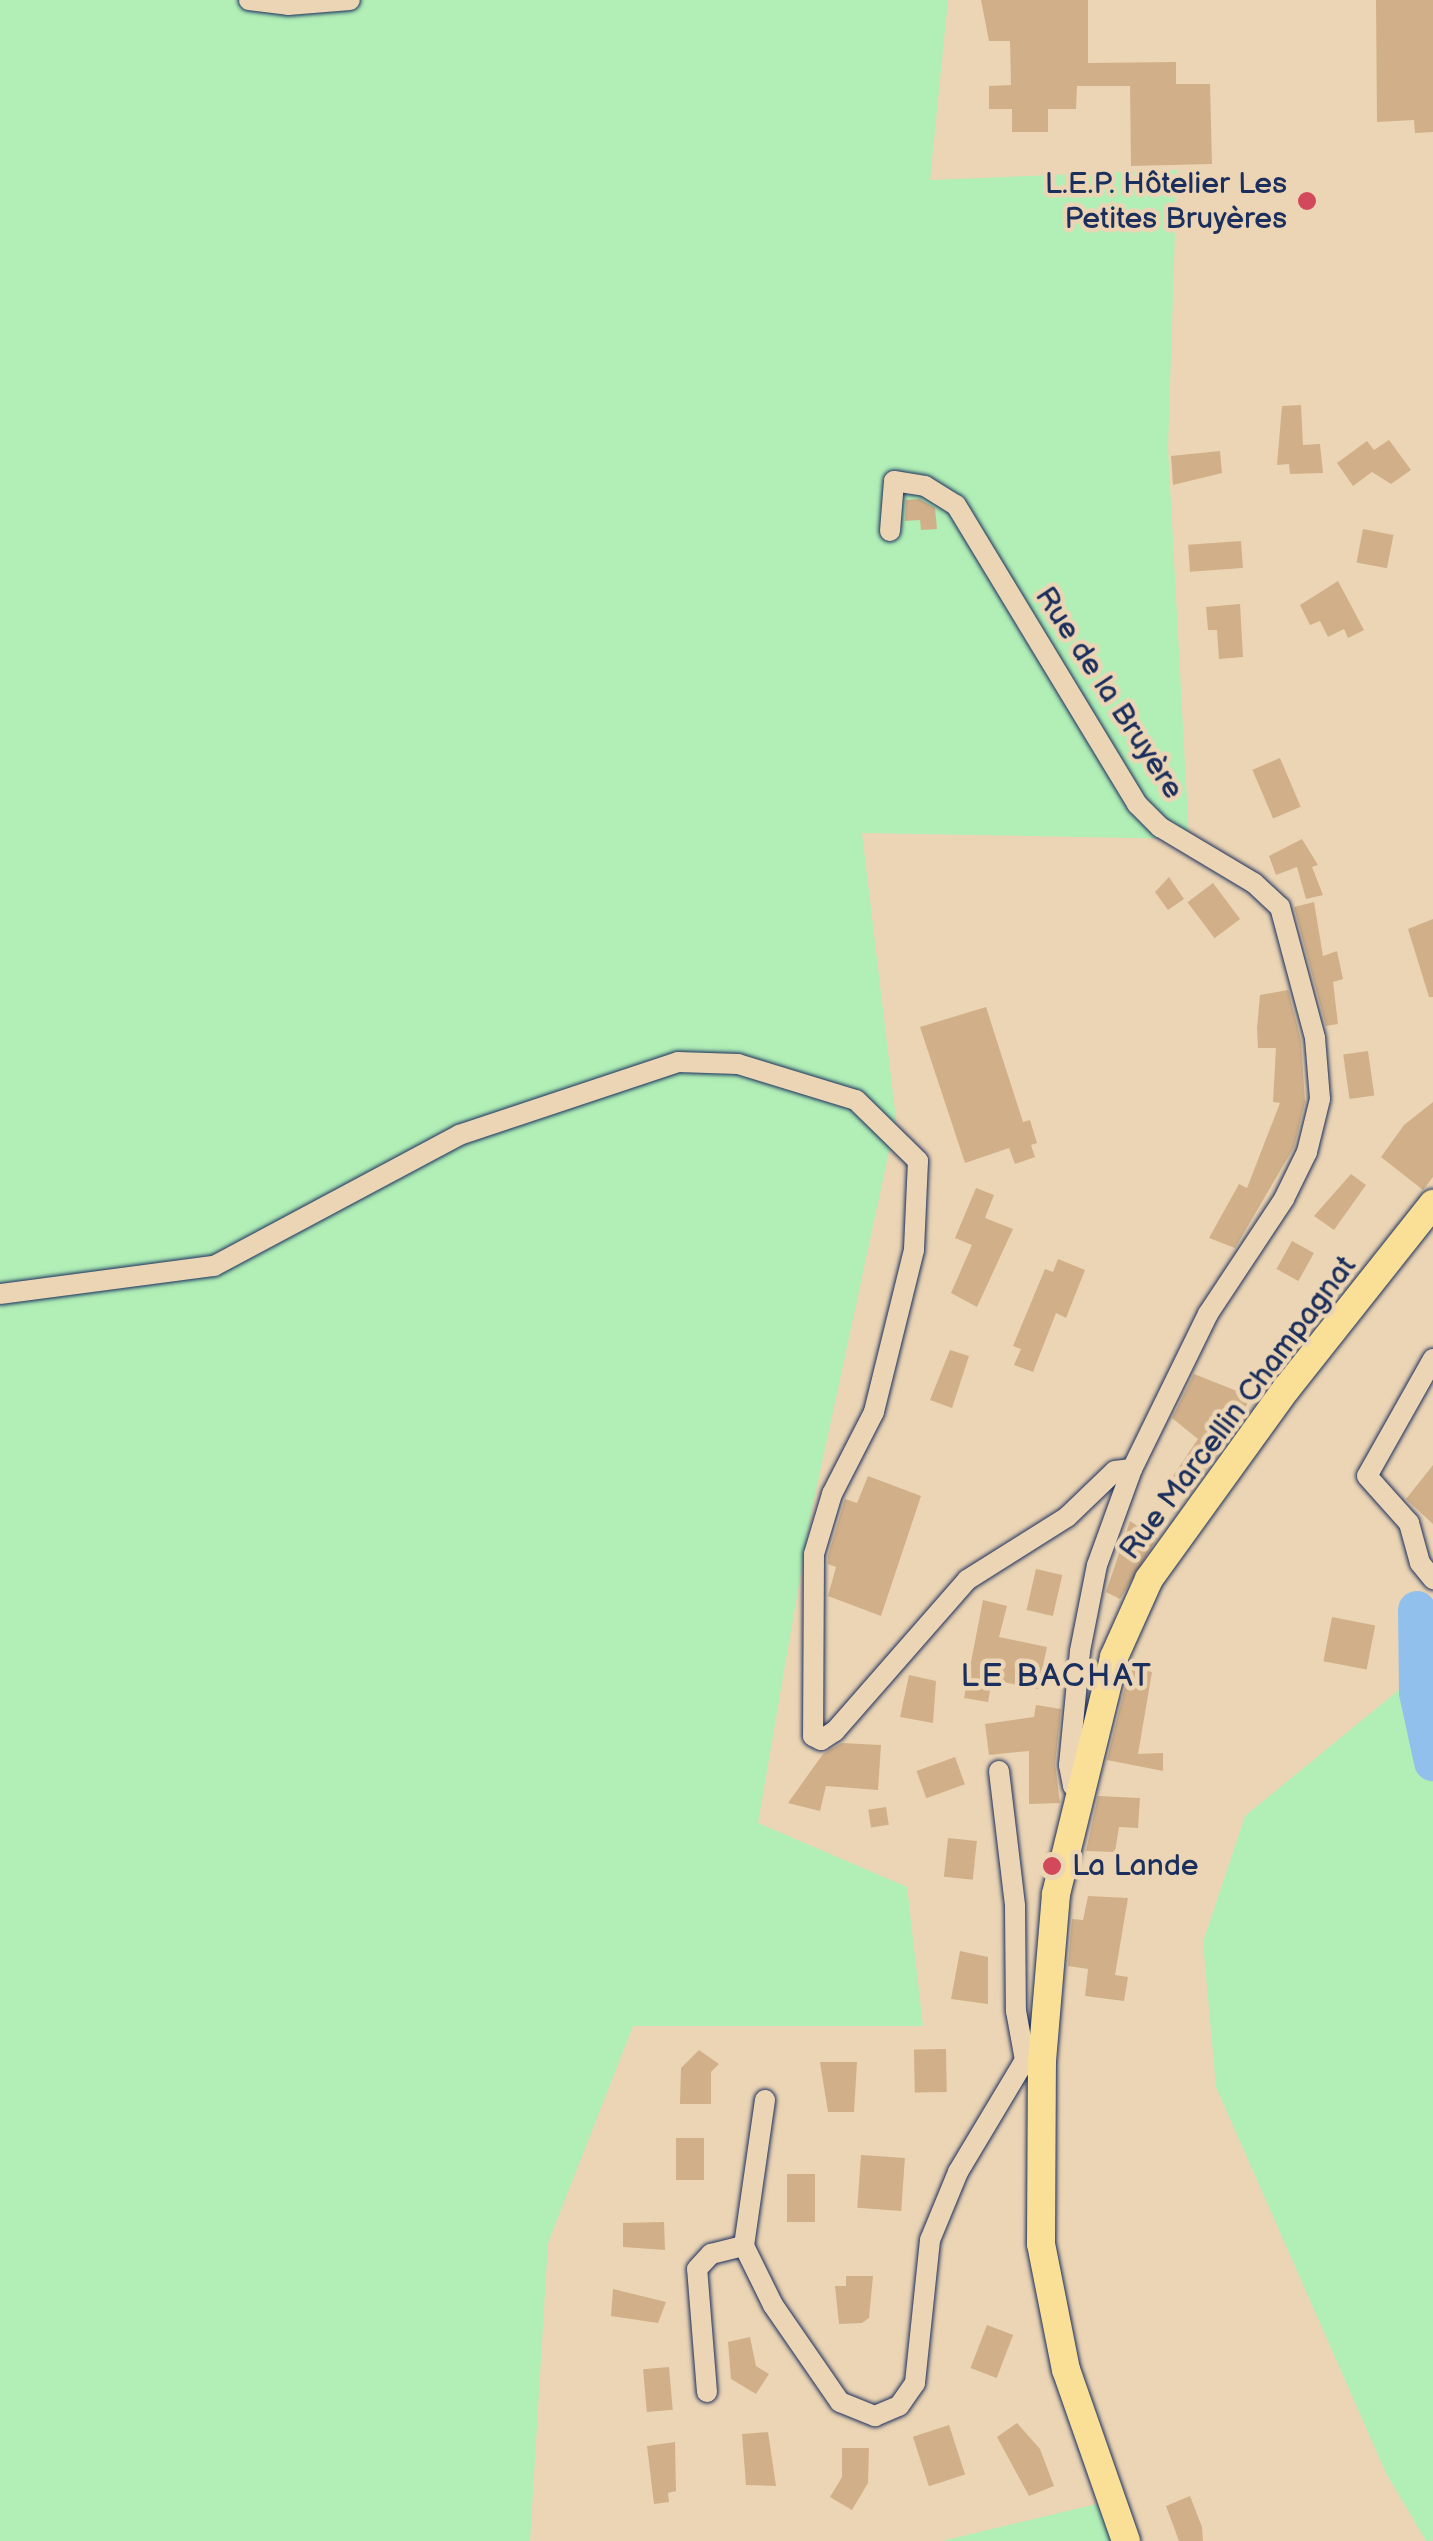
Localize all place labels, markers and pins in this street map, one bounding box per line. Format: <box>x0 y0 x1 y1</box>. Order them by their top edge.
place label: L.E.P. Hôtelier Les Petites Bruyères <box>1045 166 1287 236</box>
marker: L.E.P. Hôtelier Les Petites Bruyères <box>1296 190 1318 212</box>
place label: La Lande <box>1072 1848 1199 1884</box>
marker: La Lande <box>1041 1855 1063 1877</box>

